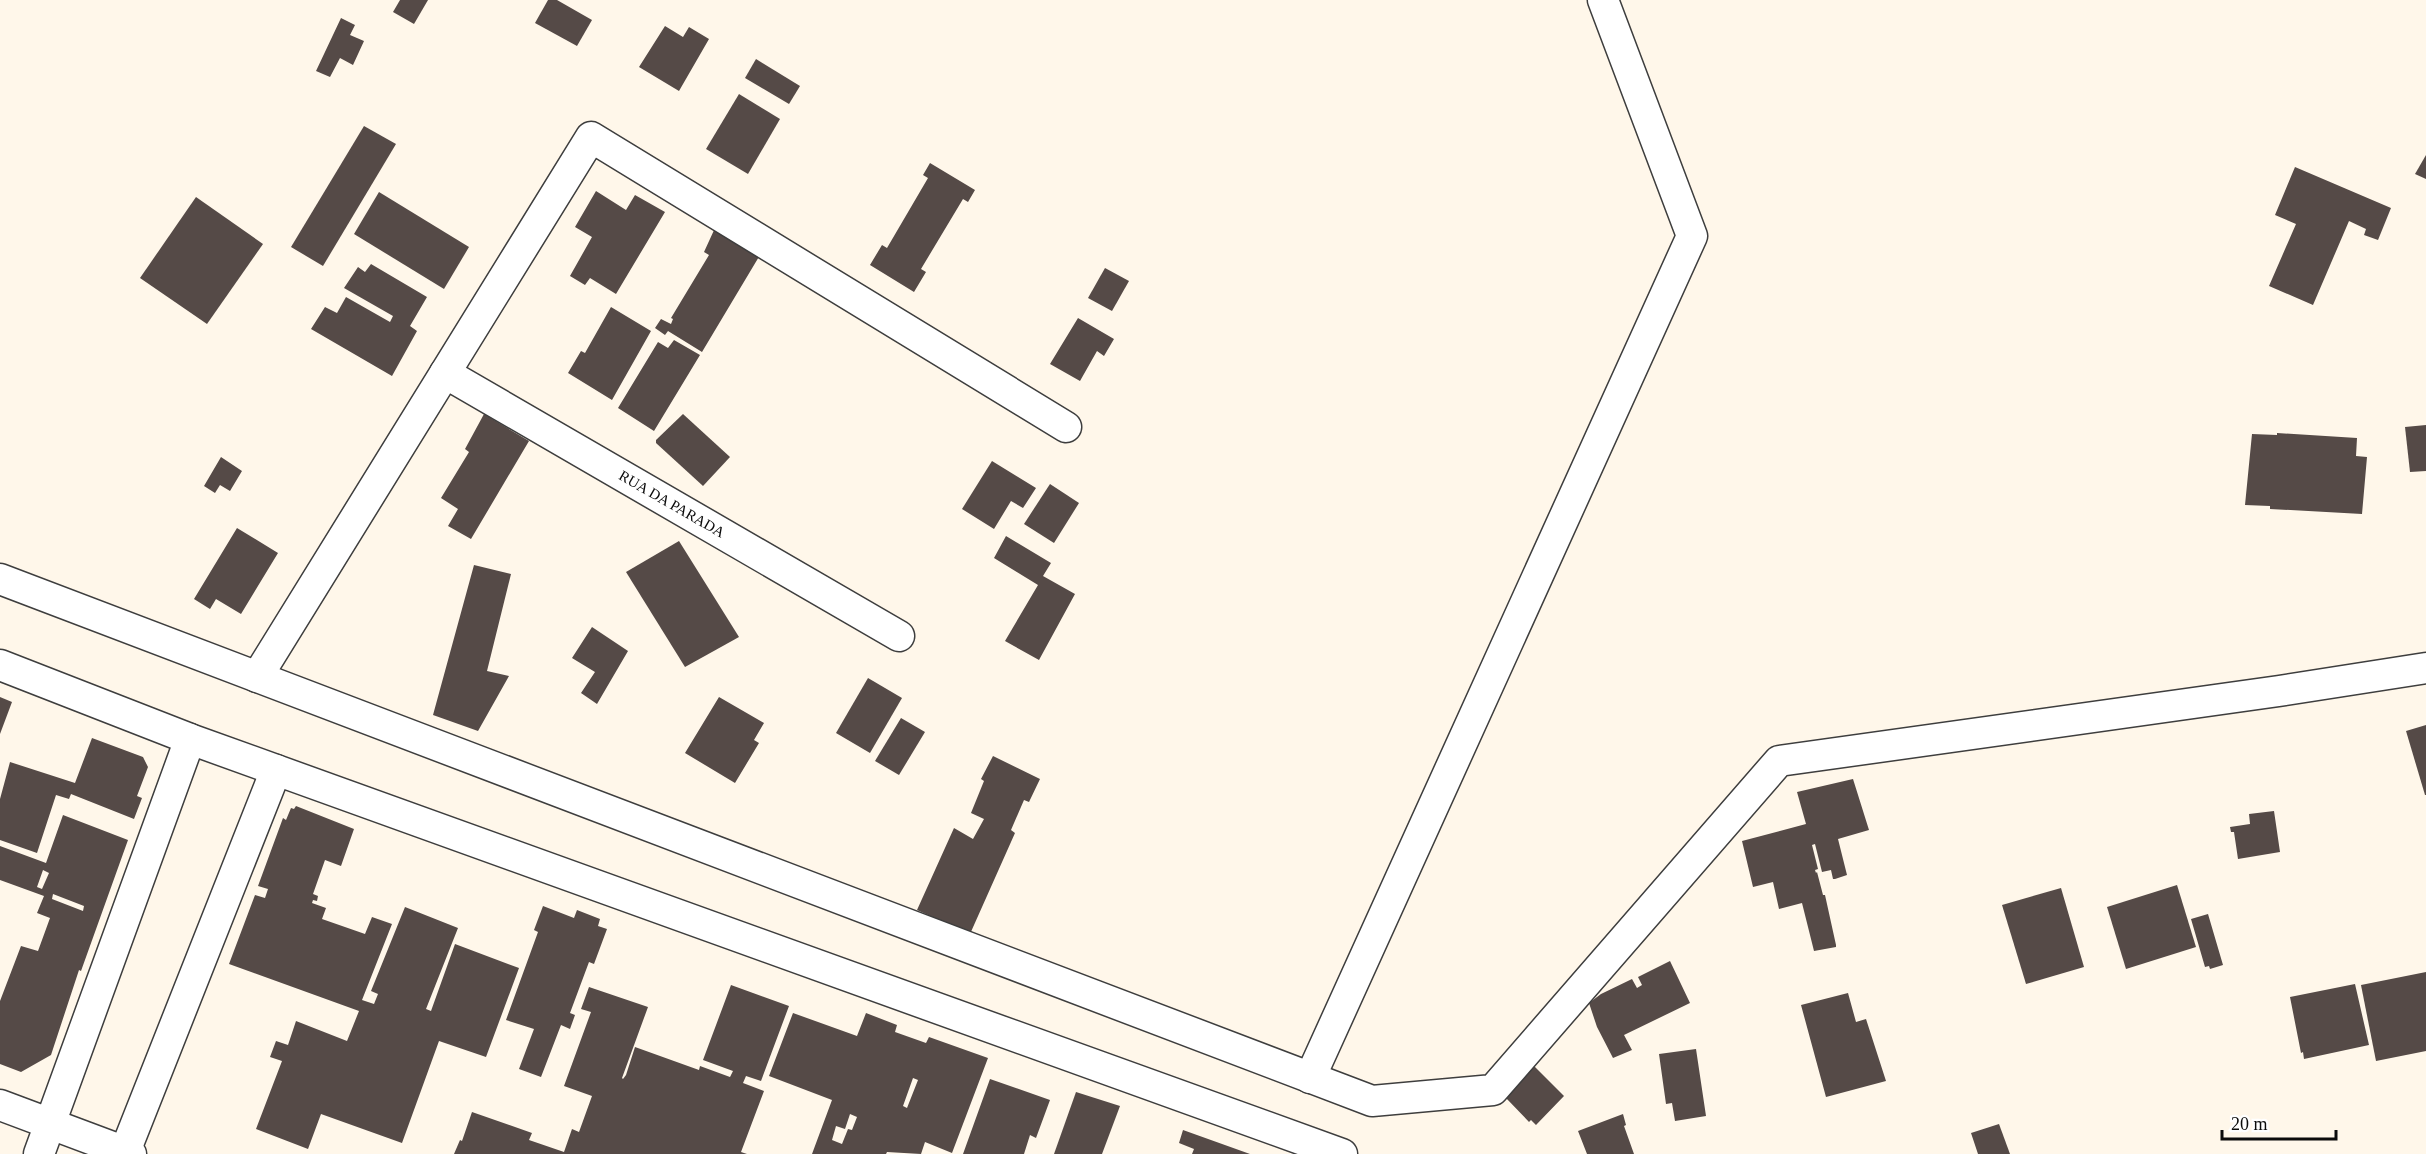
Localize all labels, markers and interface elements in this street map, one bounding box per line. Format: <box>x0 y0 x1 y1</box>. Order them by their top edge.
street label: RUA DA PARADA <box>616 467 728 541</box>
scale bar <box>2222 1103 2336 1141</box>
text: 20 m <box>2231 1114 2268 1134</box>

